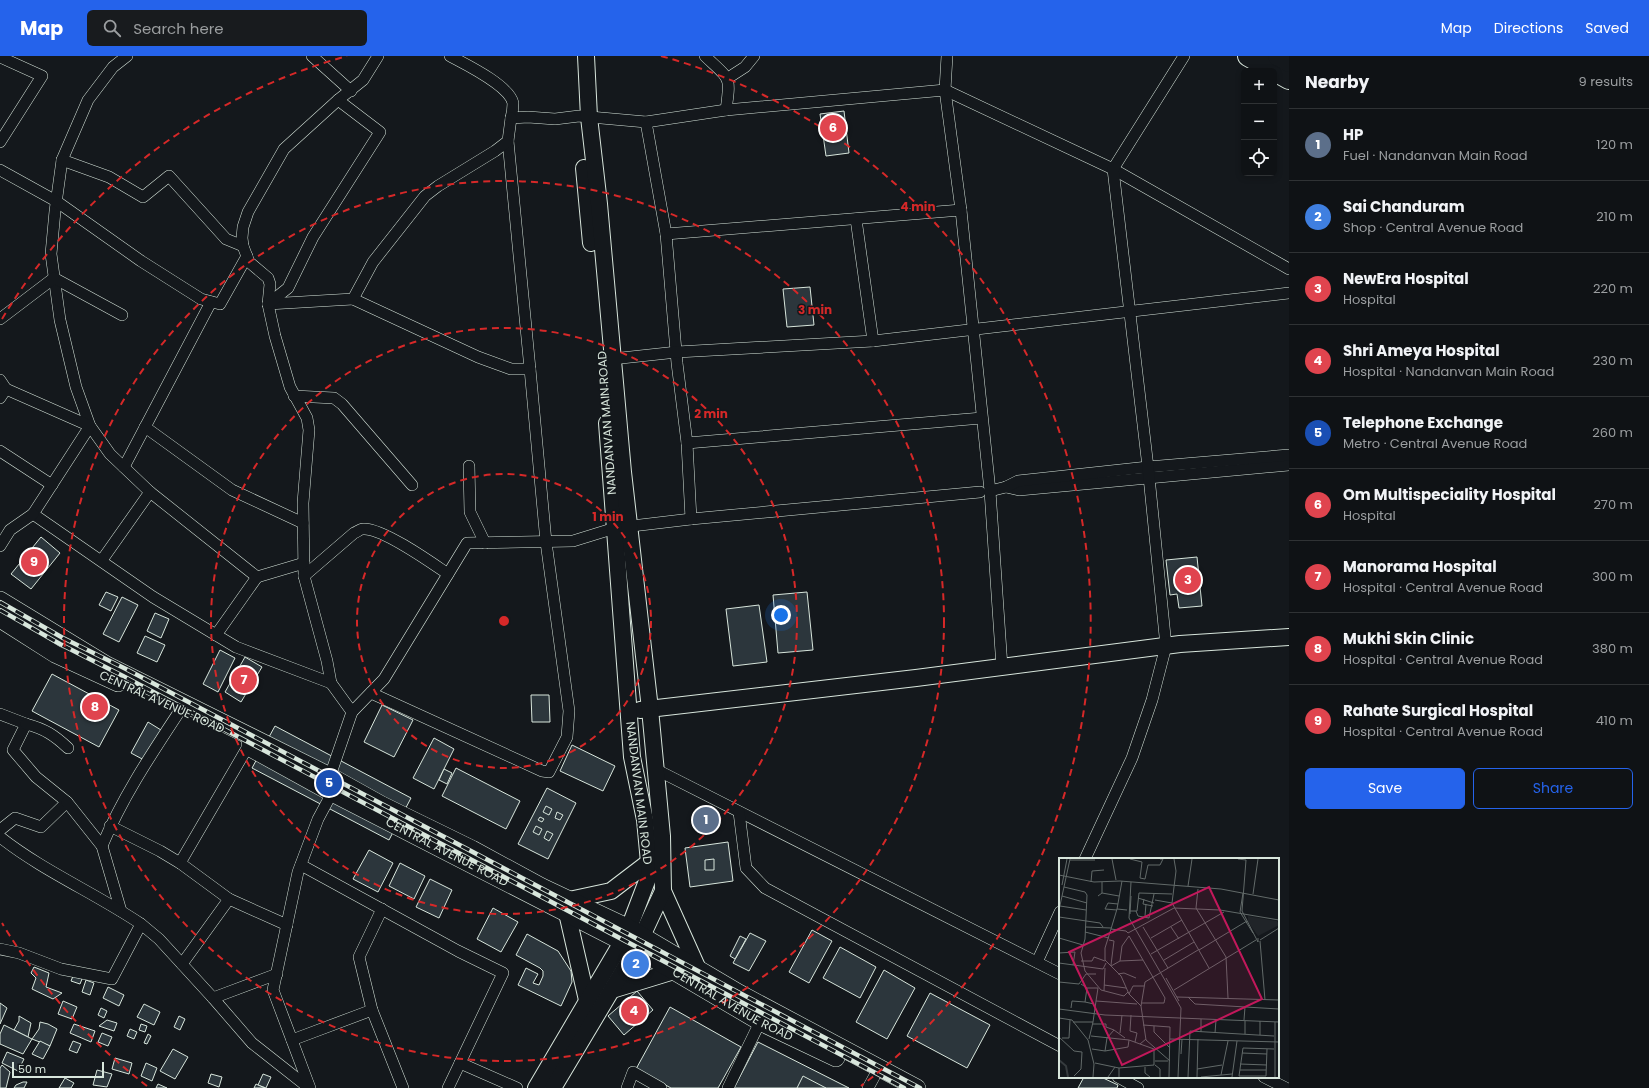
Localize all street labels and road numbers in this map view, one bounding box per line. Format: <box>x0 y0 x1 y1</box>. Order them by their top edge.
street label: NANDANVAN MAIN ROAD <box>593 351 620 496</box>
street label: CENTRAL AVENUE ROAD <box>97 666 228 737</box>
street label: NANDANVAN MAIN ROAD <box>622 720 657 866</box>
street label: CENTRAL AVENUE ROAD <box>383 813 511 890</box>
street label: CENTRAL AVENUE ROAD <box>670 963 796 1044</box>

